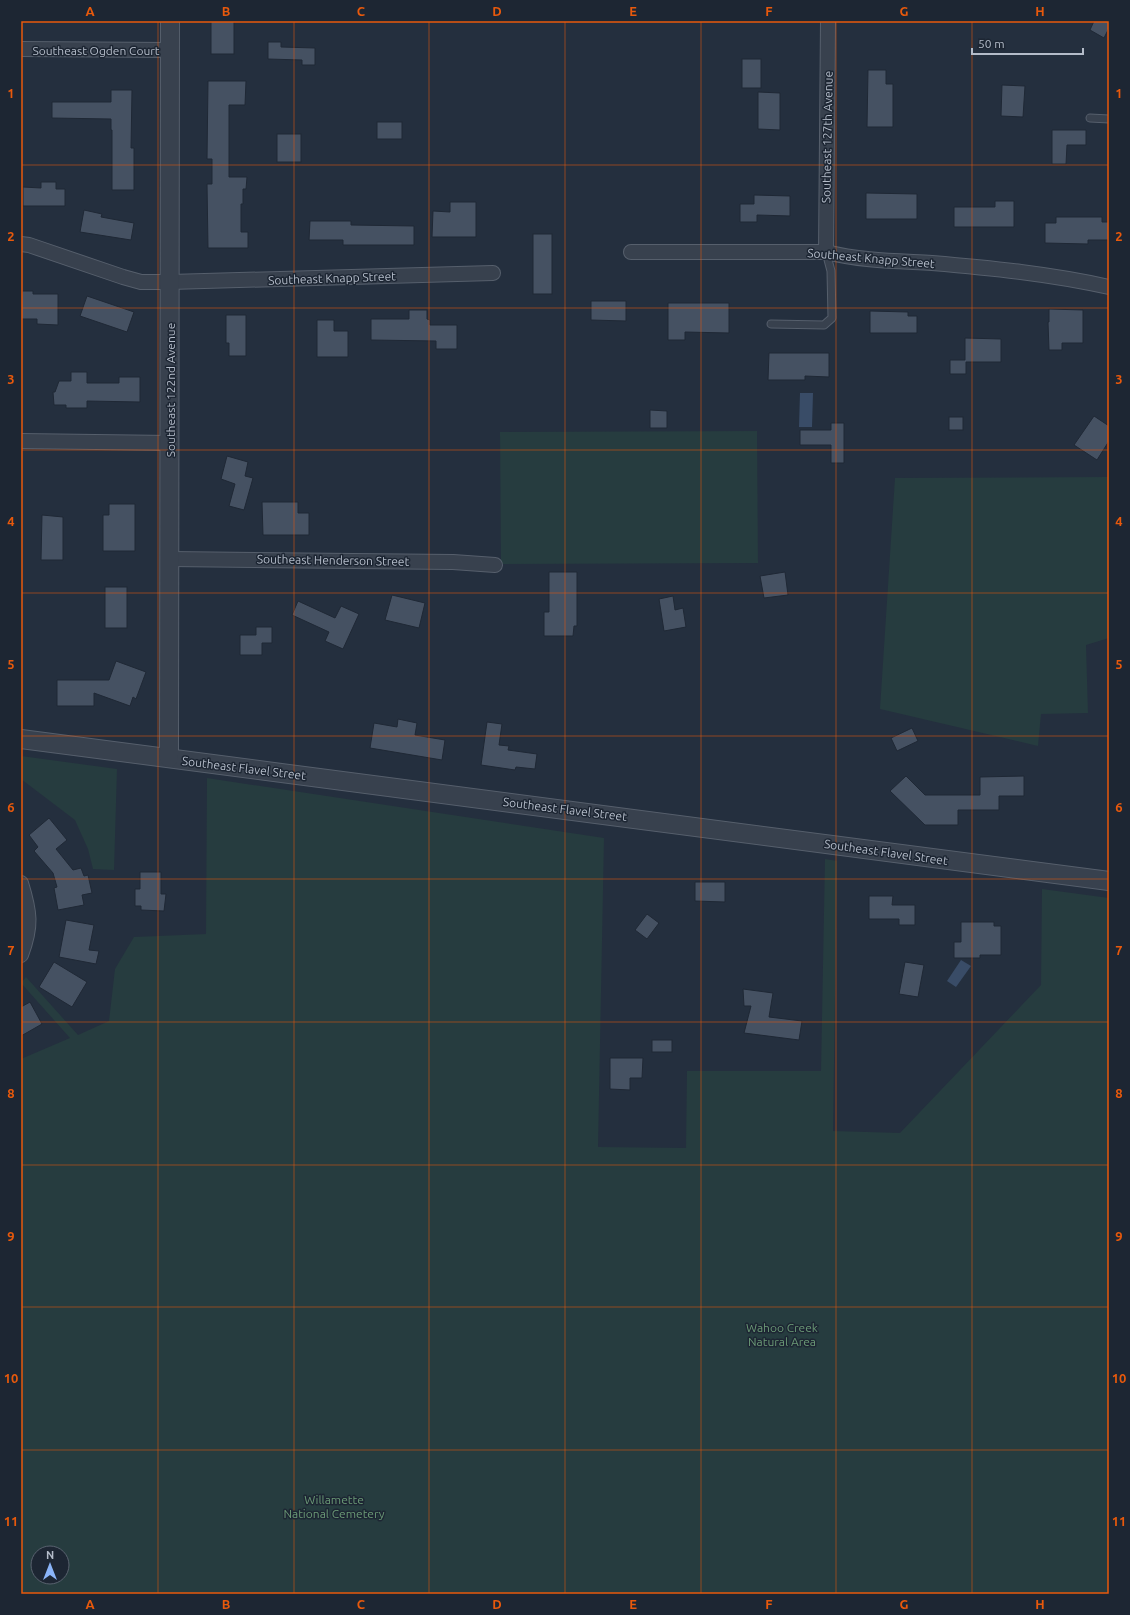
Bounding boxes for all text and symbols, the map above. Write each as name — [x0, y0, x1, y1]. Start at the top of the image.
text: A — [85, 4, 95, 18]
text: B — [222, 4, 231, 18]
text: C — [357, 4, 366, 18]
text: D — [492, 4, 502, 18]
text: E — [629, 4, 637, 18]
text: F — [765, 4, 773, 18]
text: G — [900, 4, 909, 18]
text: H — [1035, 4, 1045, 18]
scale bar — [972, 30, 1083, 56]
text: 50 m — [978, 37, 1005, 50]
street label: Southeast Ogden Court — [32, 44, 160, 57]
street label: Southeast 127th Avenue — [819, 71, 835, 203]
text: 1 — [7, 86, 15, 100]
text: 1 — [1115, 86, 1123, 100]
text: 2 — [7, 229, 15, 243]
text: 2 — [1115, 229, 1123, 243]
street label: Southeast Knapp Street — [807, 246, 936, 270]
street label: Southeast Knapp Street — [268, 269, 396, 287]
street label: Southeast 122nd Avenue — [164, 323, 177, 457]
text: 3 — [7, 372, 15, 386]
text: 3 — [1115, 372, 1123, 386]
text: 4 — [7, 514, 15, 528]
text: 4 — [1115, 514, 1123, 528]
street label: Southeast Henderson Street — [257, 552, 410, 568]
text: 5 — [7, 657, 15, 671]
text: 5 — [1115, 657, 1123, 671]
street label: Southeast Flavel Street — [181, 754, 307, 782]
street label: Southeast Flavel Street — [502, 795, 628, 823]
text: 6 — [7, 800, 15, 814]
text: 6 — [1115, 800, 1123, 814]
street label: Southeast Flavel Street — [823, 837, 949, 867]
text: 7 — [7, 943, 15, 957]
text: 7 — [1115, 943, 1123, 957]
text: 8 — [7, 1086, 15, 1100]
text: 8 — [1115, 1086, 1123, 1100]
text: 9 — [7, 1229, 15, 1243]
text: 9 — [1115, 1229, 1123, 1243]
park label: Wahoo Creek Natural Area — [746, 1321, 818, 1348]
text: 10 — [4, 1371, 18, 1385]
text: 10 — [1112, 1371, 1126, 1385]
park label: Willamette National Cemetery — [283, 1493, 385, 1520]
text: 11 — [4, 1514, 18, 1528]
text: 11 — [1112, 1514, 1126, 1528]
north arrow — [30, 1545, 70, 1585]
text: N — [46, 1549, 54, 1561]
text: A — [85, 1597, 95, 1611]
text: B — [222, 1597, 231, 1611]
text: C — [357, 1597, 366, 1611]
text: D — [492, 1597, 502, 1611]
text: E — [629, 1597, 637, 1611]
text: F — [765, 1597, 773, 1611]
text: G — [900, 1597, 909, 1611]
text: H — [1035, 1597, 1045, 1611]

